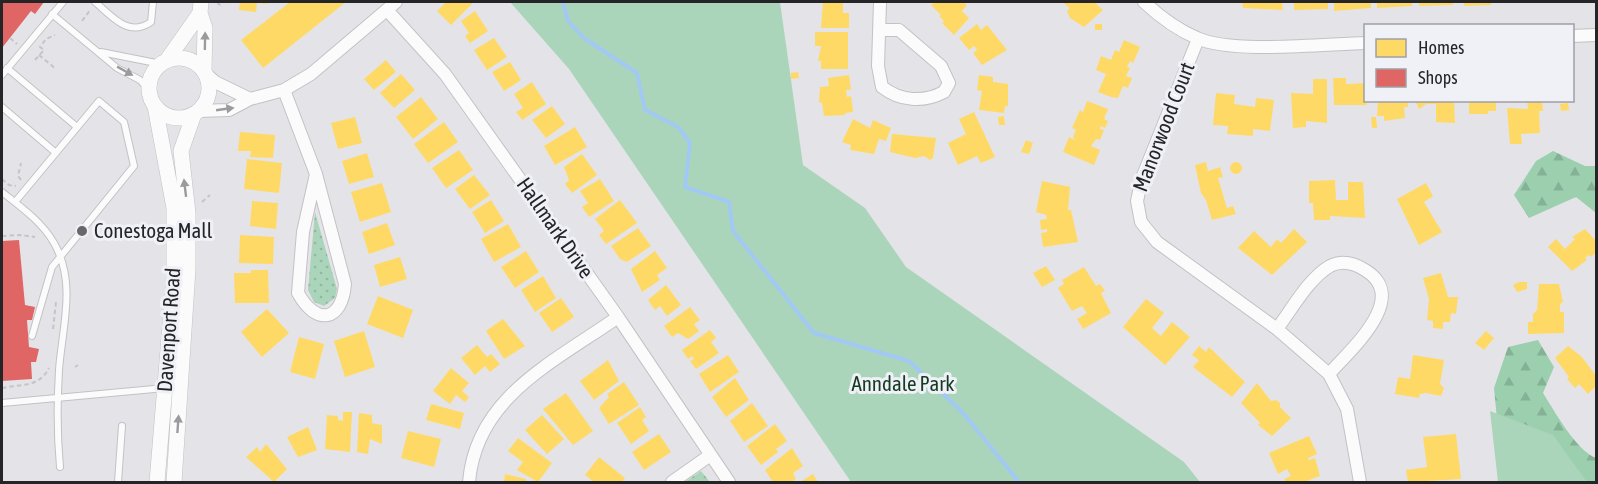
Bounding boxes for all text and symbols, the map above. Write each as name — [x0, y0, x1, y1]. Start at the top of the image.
legend — [1364, 24, 1574, 102]
one-way arrow — [200, 32, 210, 51]
text: Homes — [1418, 37, 1464, 58]
street label: Manorwood Court — [1127, 59, 1199, 195]
one-way arrow — [116, 66, 133, 76]
text: Shops — [1418, 67, 1458, 88]
one-way arrow — [216, 104, 235, 113]
street label: Hallmark Drive — [512, 173, 599, 282]
one-way arrow — [180, 178, 190, 197]
place label: Conestoga Mall — [94, 218, 213, 242]
marker: Conestoga Mall — [75, 224, 89, 238]
street label: Davenport Road — [152, 267, 184, 393]
park label: Anndale Park — [851, 371, 955, 395]
one-way arrow — [173, 415, 183, 434]

